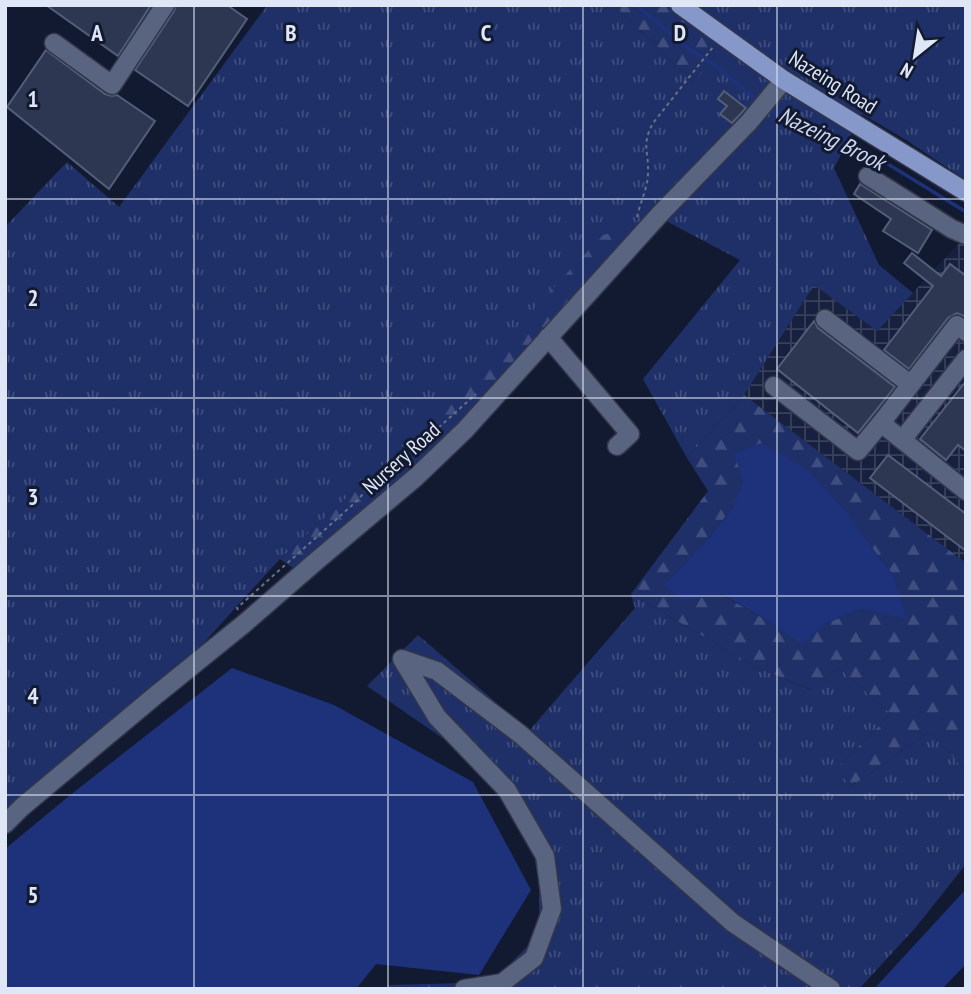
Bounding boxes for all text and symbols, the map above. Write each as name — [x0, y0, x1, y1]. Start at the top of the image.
text: A — [90, 18, 103, 47]
text: B — [285, 18, 297, 47]
text: C — [481, 18, 492, 47]
text: D — [674, 18, 686, 47]
north arrow — [880, 21, 950, 91]
street label: Nazeing Road — [784, 44, 882, 120]
text: N — [896, 58, 917, 84]
text: 1 — [28, 84, 39, 113]
water label: Nazeing Brook — [774, 100, 893, 178]
text: 2 — [28, 283, 39, 312]
street label: Nursery Road — [357, 416, 445, 500]
text: 3 — [28, 482, 39, 511]
text: 4 — [28, 681, 39, 710]
text: 5 — [28, 880, 39, 909]

